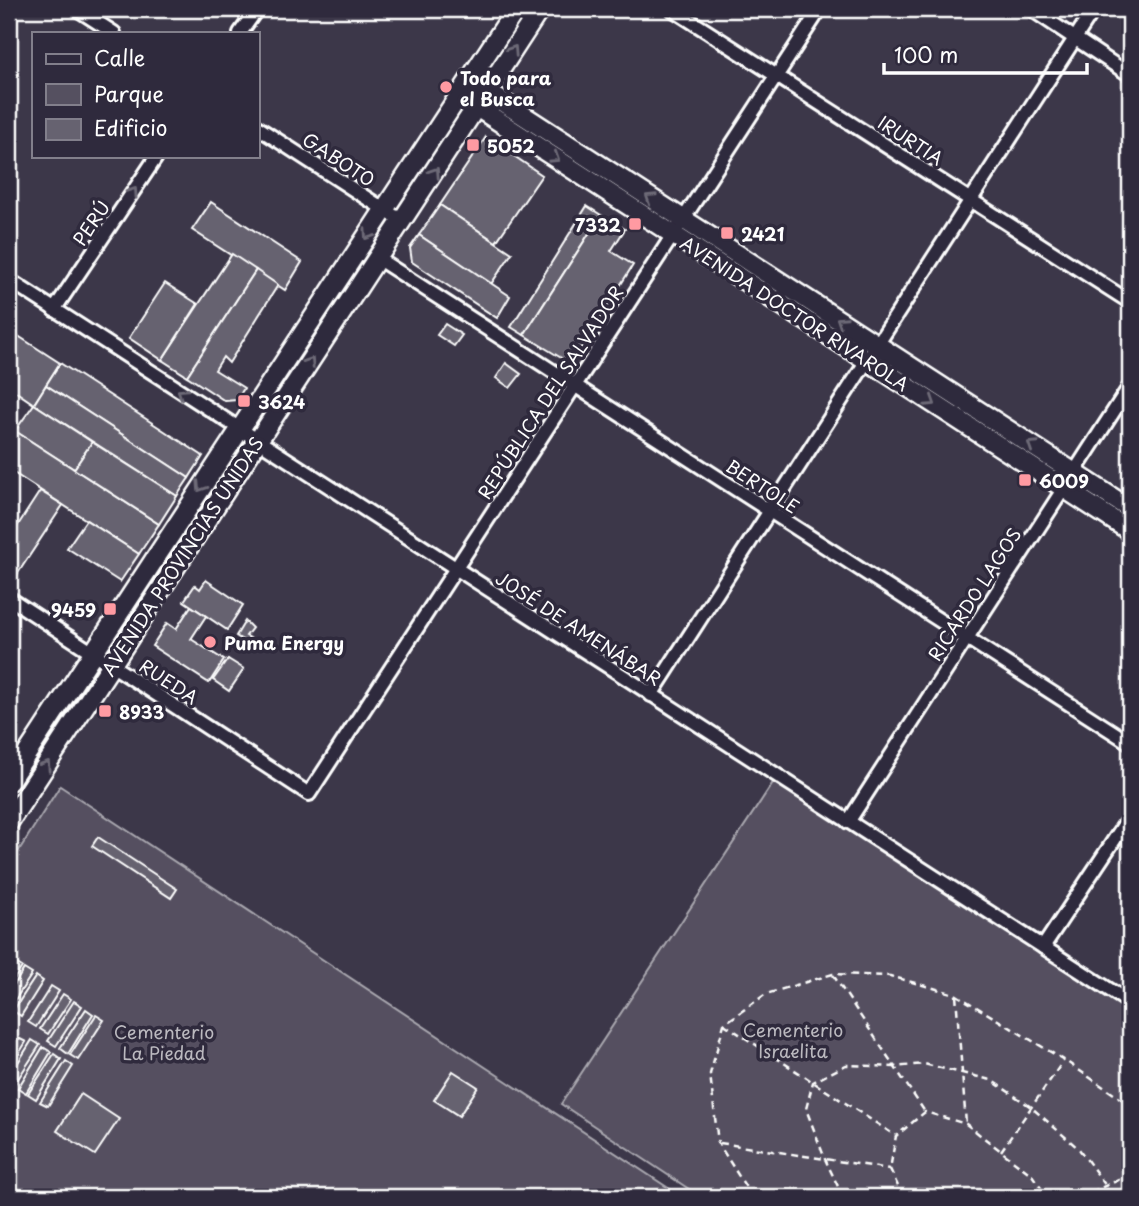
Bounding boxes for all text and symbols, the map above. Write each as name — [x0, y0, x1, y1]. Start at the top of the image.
legend — [32, 32, 259, 158]
scale bar — [884, 32, 1086, 76]
text: 100 m — [894, 38, 958, 70]
text: Calle — [94, 41, 145, 73]
one-way arrow — [505, 45, 518, 58]
place label: Todo para el Busca — [460, 64, 552, 112]
text: Parque — [94, 77, 164, 109]
marker: Todo para el Busca — [438, 79, 454, 95]
street label: IRURTIA — [873, 109, 949, 171]
text: Edificio — [94, 111, 167, 143]
street label: GABOTO — [297, 125, 381, 193]
place label: 5052 — [487, 132, 535, 159]
marker: 5052 — [465, 137, 481, 153]
one-way arrow — [547, 149, 560, 162]
one-way arrow — [427, 167, 439, 180]
one-way arrow — [125, 187, 137, 200]
one-way arrow — [645, 193, 658, 206]
street label: PERÚ — [66, 195, 116, 251]
place label: 7332 — [575, 211, 621, 238]
marker: 7332 — [627, 216, 643, 232]
place label: 2421 — [741, 220, 785, 247]
marker: 2421 — [719, 225, 735, 241]
one-way arrow — [363, 227, 376, 240]
street label: AVENIDA DOCTOR RIVAROLA — [676, 229, 914, 397]
street label: REPÚBLICA DEL SALVADOR — [471, 280, 629, 504]
one-way arrow — [836, 317, 849, 330]
one-way arrow — [301, 356, 314, 369]
one-way arrow — [176, 388, 189, 401]
place label: 3624 — [258, 388, 305, 415]
marker: 3624 — [236, 393, 252, 409]
one-way arrow — [923, 393, 936, 406]
street label: AVENIDA PROVINCIAS UNIDAS — [94, 431, 270, 681]
one-way arrow — [1027, 441, 1040, 453]
street label: BERTOLE — [721, 452, 805, 520]
place label: 6009 — [1039, 467, 1089, 494]
marker: 6009 — [1017, 472, 1033, 488]
one-way arrow — [197, 479, 209, 492]
street label: RICARDO LAGOS — [921, 522, 1027, 666]
street label: JOSÉ DE AMENÁBAR — [491, 564, 667, 692]
place label: 9459 — [51, 596, 96, 623]
marker: 9459 — [102, 601, 118, 617]
place label: Puma Energy — [224, 629, 344, 656]
marker: Puma Energy — [202, 634, 218, 650]
street label: RUEDA — [134, 652, 204, 710]
place label: 8933 — [119, 698, 164, 725]
marker: 8933 — [97, 703, 113, 719]
one-way arrow — [38, 759, 51, 772]
park label: Cementerio Israelita — [743, 1016, 843, 1064]
park label: Cementerio La Piedad — [114, 1018, 214, 1066]

